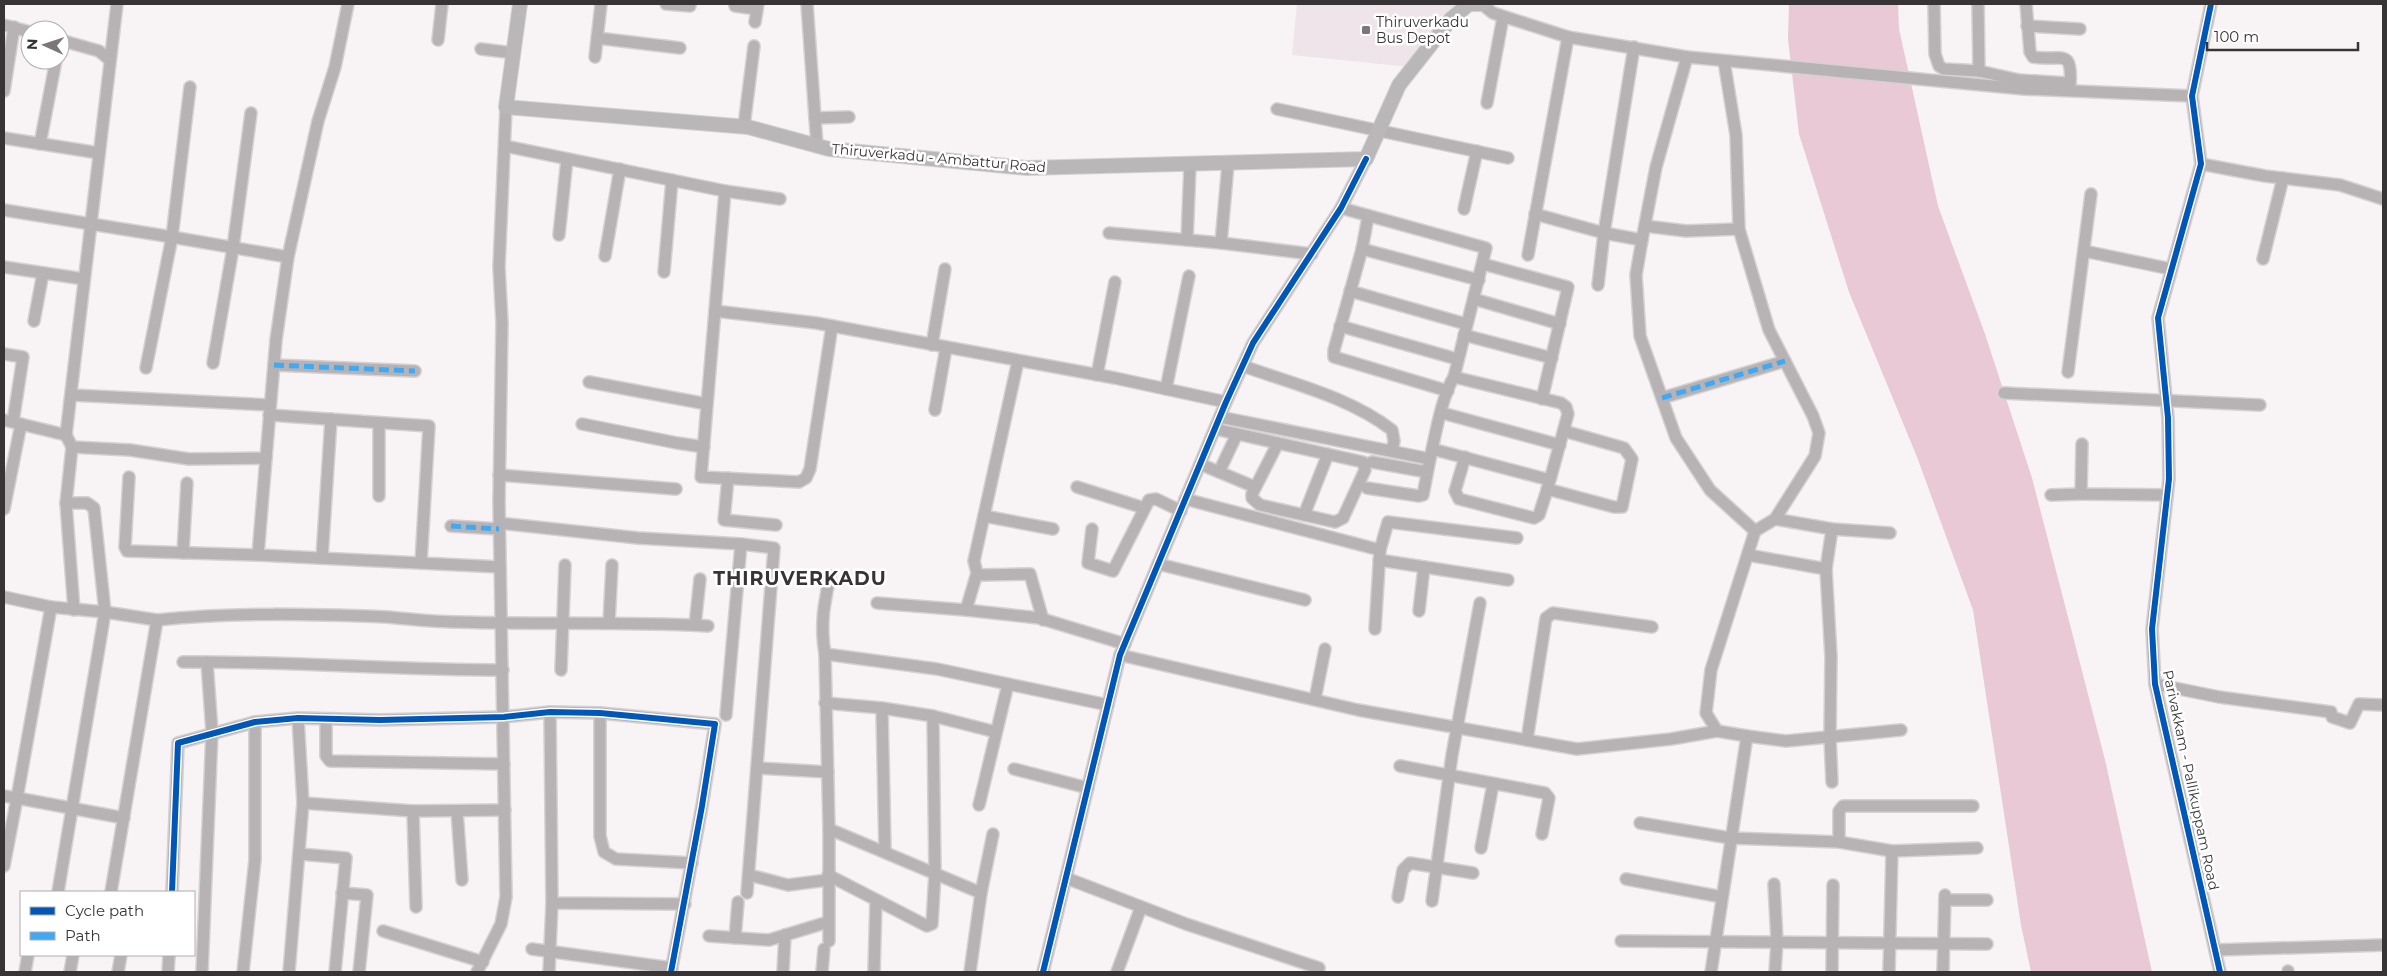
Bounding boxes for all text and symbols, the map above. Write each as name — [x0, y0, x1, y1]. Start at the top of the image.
place label: Thiruverkadu Bus Depot — [1376, 13, 1469, 47]
north arrow — [20, 20, 70, 70]
scale bar — [2207, 20, 2358, 52]
marker: Thiruverkadu Bus Depot — [1360, 24, 1372, 36]
text: 100 m — [2214, 27, 2259, 46]
text: N — [23, 38, 41, 50]
street label: Thiruverkadu - Ambattur Road — [831, 140, 1047, 176]
district label: THIRUVERKADU — [713, 567, 887, 590]
street label: Parivakkam - Pallikuppam Road — [2159, 668, 2223, 892]
legend — [20, 891, 195, 956]
text: Cycle path — [65, 901, 144, 920]
text: Path — [65, 926, 101, 945]

